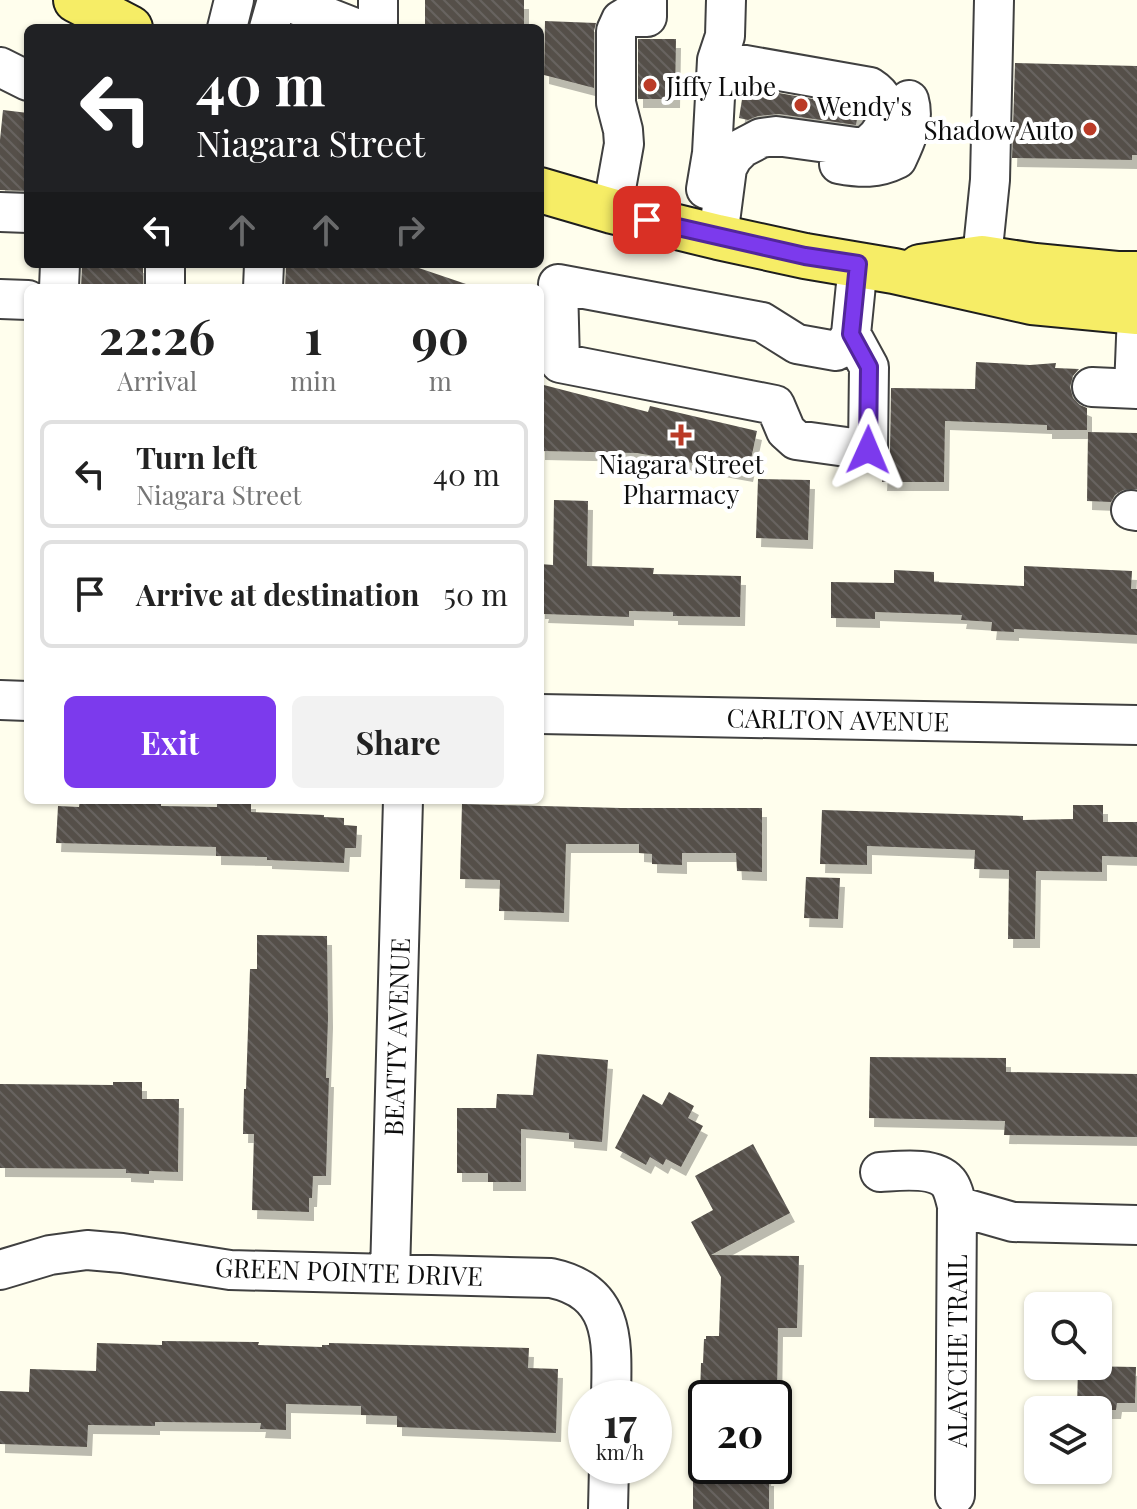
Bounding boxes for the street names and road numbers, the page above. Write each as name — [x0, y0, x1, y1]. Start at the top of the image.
street label: CARLTON AVENUE — [726, 700, 950, 738]
street label: BEATTY AVENUE — [375, 937, 417, 1137]
street label: GREEN POINTE DRIVE — [214, 1249, 484, 1293]
street label: ALAYCHE TRAIL — [939, 1254, 974, 1449]

